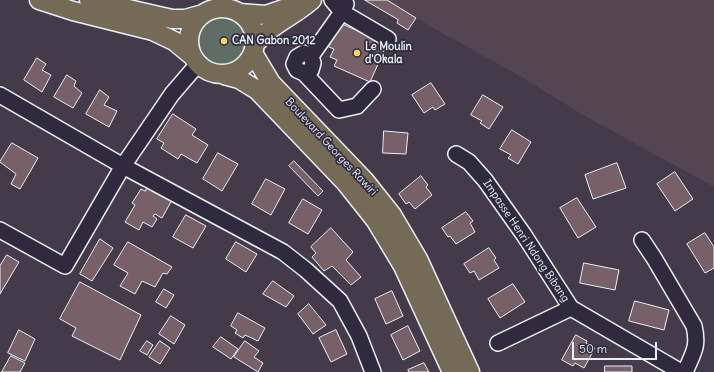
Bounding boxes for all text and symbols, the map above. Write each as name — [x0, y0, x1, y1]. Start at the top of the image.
place label: CAN Gabon 2012 — [232, 34, 316, 48]
marker: CAN Gabon 2012 — [219, 36, 229, 46]
place label: Le Moulin d'Okala — [365, 40, 412, 66]
marker: Le Moulin d'Okala — [352, 48, 362, 58]
street label: Boulevard Georges Rawiri — [282, 95, 380, 199]
street label: Impasse Henri Ndong Bibang — [480, 177, 572, 305]
scale bar — [574, 334, 659, 360]
text: 50 m — [579, 341, 607, 356]

